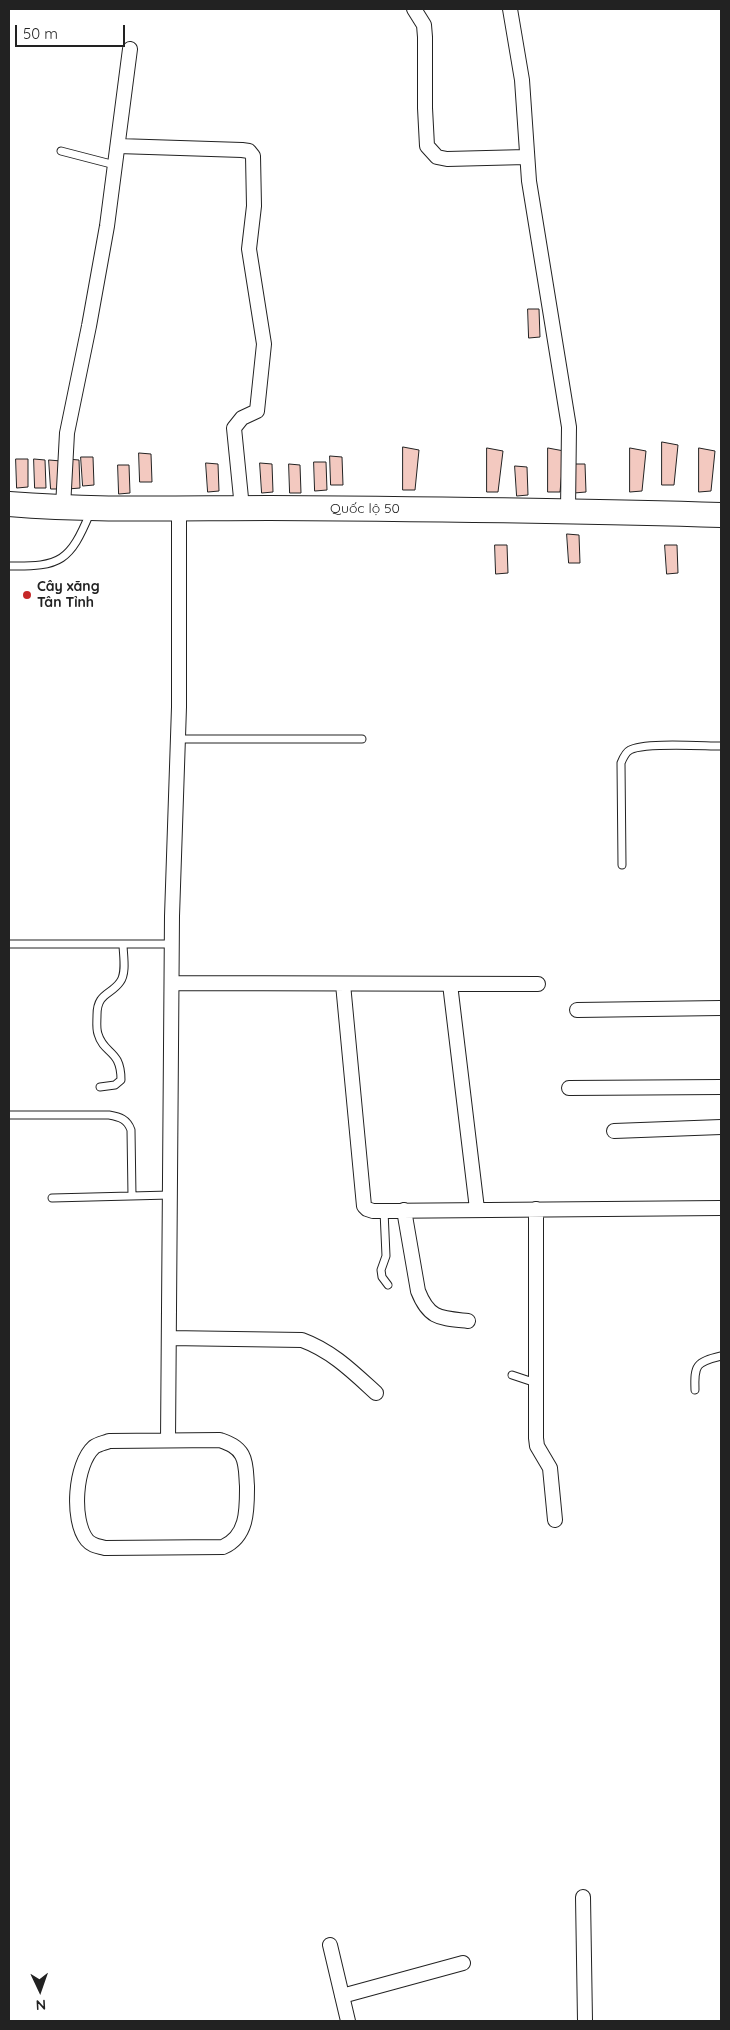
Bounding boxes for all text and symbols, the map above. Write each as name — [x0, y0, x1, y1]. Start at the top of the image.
scale bar — [18, 15, 128, 47]
text: 50 m — [23, 24, 58, 43]
street label: Quốc lộ 50 — [330, 501, 400, 517]
place label: Cây xăng Tân Tỉnh — [37, 579, 100, 612]
marker: Cây xăng Tân Tỉnh — [21, 589, 33, 601]
north arrow — [15, 1965, 65, 2015]
text: N — [35, 1996, 46, 2014]

